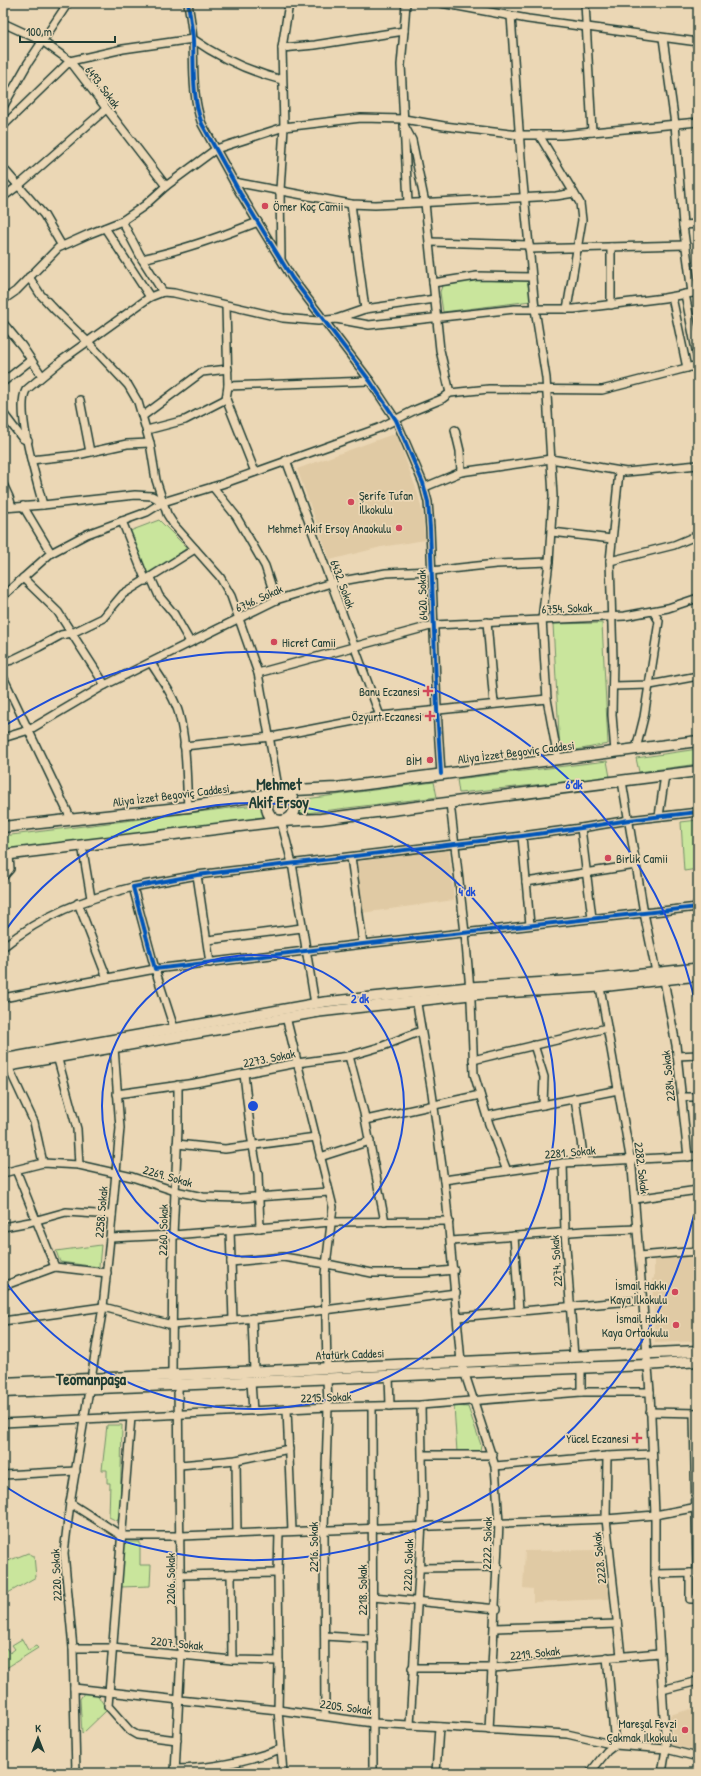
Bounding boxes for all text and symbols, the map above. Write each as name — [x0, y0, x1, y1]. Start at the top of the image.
scale bar — [20, 18, 115, 44]
text: 100 m — [26, 23, 52, 40]
street label: 6493. Sokak — [81, 62, 125, 112]
place label: Ömer Koç Camii — [273, 198, 343, 215]
marker: Ömer Koç Camii — [260, 201, 270, 211]
place label: Şerife Tufan İlkokulu — [359, 487, 413, 518]
marker: Şerife Tufan İlkokulu — [346, 497, 356, 507]
place label: Mehmet Akif Ersoy Anaokulu — [268, 520, 391, 537]
marker: Mehmet Akif Ersoy Anaokulu — [394, 523, 404, 533]
street label: 6432. Sokak — [326, 557, 360, 611]
street label: 6420. Sokak — [413, 569, 431, 621]
street label: 6746. Sokak — [233, 580, 285, 616]
street label: 6754. Sokak — [541, 599, 593, 617]
place label: Hicret Camii — [282, 634, 336, 651]
marker: Hicret Camii — [269, 637, 279, 647]
place label: Banu Eczanesi — [359, 683, 420, 700]
marker: Banu Eczanesi — [423, 686, 433, 696]
place label: Özyurt Eczanesi — [351, 708, 422, 725]
marker: Özyurt Eczanesi — [425, 711, 435, 721]
street label: Aliya İzzet Begoviç Caddesi — [457, 736, 575, 768]
place label: BİM — [406, 752, 422, 769]
marker: BİM — [425, 755, 435, 765]
district label: Mehmet Akif Ersoy — [249, 773, 309, 814]
text: 6 dk — [565, 776, 583, 793]
street label: Aliya İzzet Begoviç Caddesi — [112, 779, 230, 811]
place label: Birlik Camii — [616, 850, 668, 867]
marker: Birlik Camii — [603, 853, 613, 863]
text: 4 dk — [459, 883, 475, 900]
text: 2 dk — [351, 990, 369, 1007]
street label: 2273. Sokak — [241, 1045, 297, 1071]
street label: 2284. Sokak — [657, 1050, 679, 1102]
centre of rings — [246, 1099, 260, 1113]
street label: 2281. Sokak — [544, 1141, 596, 1163]
street label: 2282. Sokak — [630, 1141, 654, 1195]
street label: 2269. Sokak — [141, 1161, 195, 1191]
street label: 2258. Sokak — [90, 1185, 112, 1239]
street label: 2260. Sokak — [154, 1204, 172, 1256]
street label: 2274. Sokak — [546, 1234, 566, 1288]
place label: İsmail Hakkı Kaya İlkokulu — [610, 1277, 667, 1308]
marker: İsmail Hakkı Kaya İlkokulu — [670, 1287, 680, 1297]
place label: İsmail Hakkı Kaya Ortaokulu — [602, 1310, 668, 1341]
marker: İsmail Hakkı Kaya Ortaokulu — [671, 1320, 681, 1330]
street label: Atatürk Caddesi — [315, 1344, 385, 1364]
district label: Teomanpaşa — [55, 1368, 127, 1391]
street label: 2215. Sokak — [300, 1388, 352, 1406]
place label: Yücel Eczanesi — [566, 1430, 629, 1447]
marker: Yücel Eczanesi — [632, 1433, 642, 1443]
street label: 2222. Sokak — [478, 1516, 496, 1570]
street label: 2216. Sokak — [305, 1522, 322, 1572]
street label: 2228. Sokak — [588, 1531, 610, 1585]
street label: 2220. Sokak — [399, 1538, 417, 1592]
street label: 2220. Sokak — [46, 1548, 66, 1602]
street label: 2206. Sokak — [162, 1553, 179, 1605]
street label: 2218. Sokak — [354, 1564, 371, 1616]
street label: 2207. Sokak — [150, 1632, 204, 1654]
street label: 2219. Sokak — [509, 1642, 561, 1664]
street label: 2205. Sokak — [319, 1695, 373, 1719]
place label: Mareşal Fevzi Çakmak İlkokulu — [607, 1715, 677, 1746]
north arrow — [18, 1718, 58, 1758]
text: K — [35, 1721, 41, 1735]
marker: Mareşal Fevzi Çakmak İlkokulu — [680, 1725, 690, 1735]

